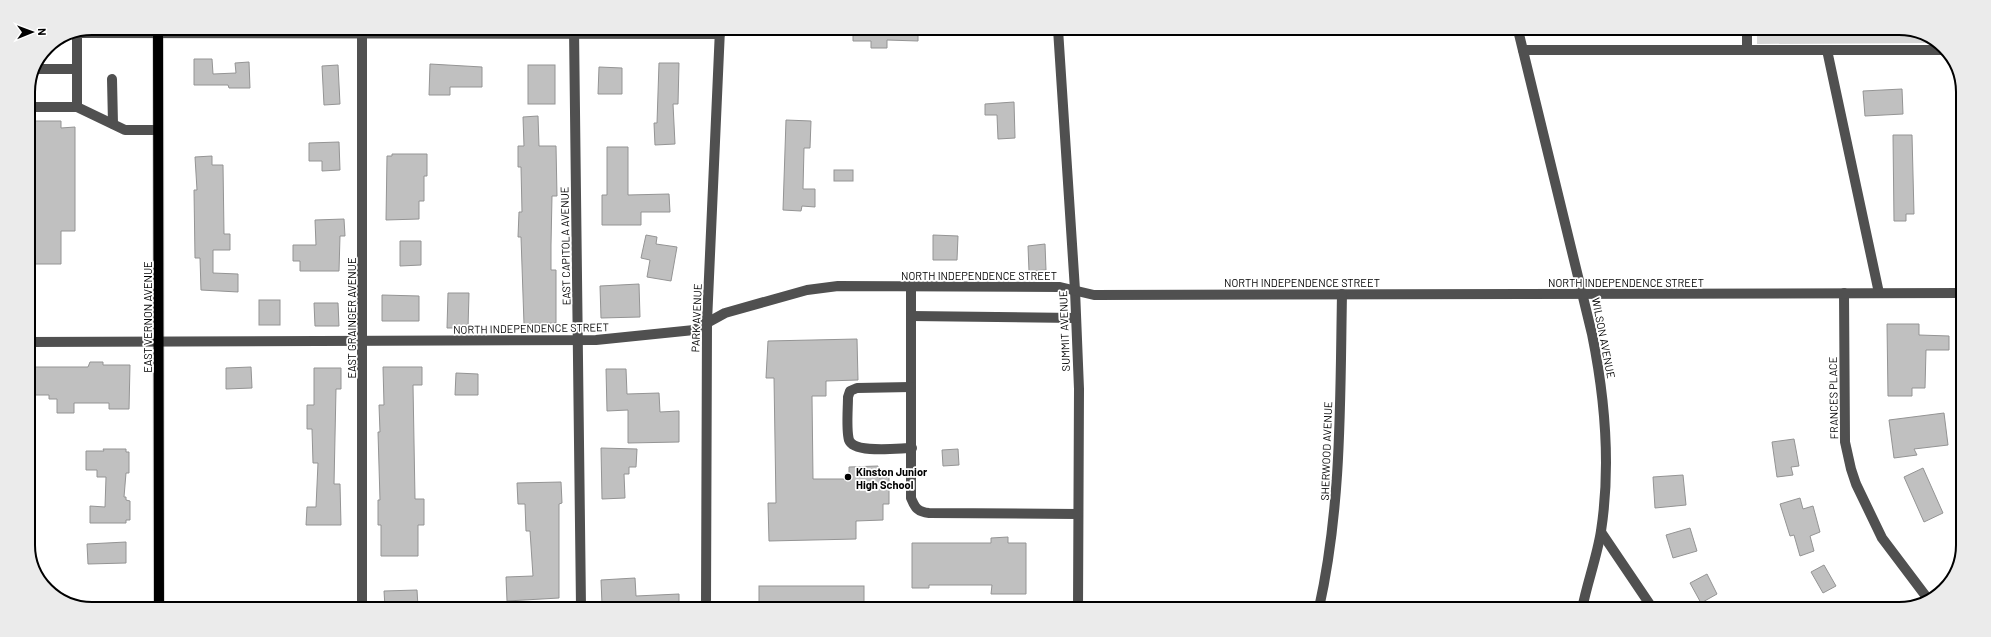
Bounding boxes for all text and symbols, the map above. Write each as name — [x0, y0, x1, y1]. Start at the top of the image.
north arrow — [12, 12, 52, 52]
text: N — [36, 28, 49, 36]
street label: EAST CAPITOLA AVENUE — [557, 186, 573, 306]
street label: EAST GRAINGER AVENUE — [345, 257, 358, 379]
street label: EAST VERNON AVENUE — [141, 261, 154, 373]
street label: NORTH INDEPENDENCE STREET — [901, 269, 1057, 282]
street label: NORTH INDEPENDENCE STREET — [1224, 276, 1380, 289]
street label: NORTH INDEPENDENCE STREET — [1548, 276, 1704, 289]
street label: PARK AVENUE — [688, 283, 704, 353]
street label: SUMMIT AVENUE — [1056, 290, 1072, 372]
street label: WILSON AVENUE — [1590, 297, 1618, 380]
street label: NORTH INDEPENDENCE STREET — [453, 320, 609, 336]
street label: FRANCES PLACE — [1826, 356, 1840, 439]
street label: SHERWOOD AVENUE — [1318, 401, 1334, 501]
place label: Kinston Junior High School — [856, 465, 928, 491]
marker: Kinston Junior High School — [843, 472, 853, 482]

